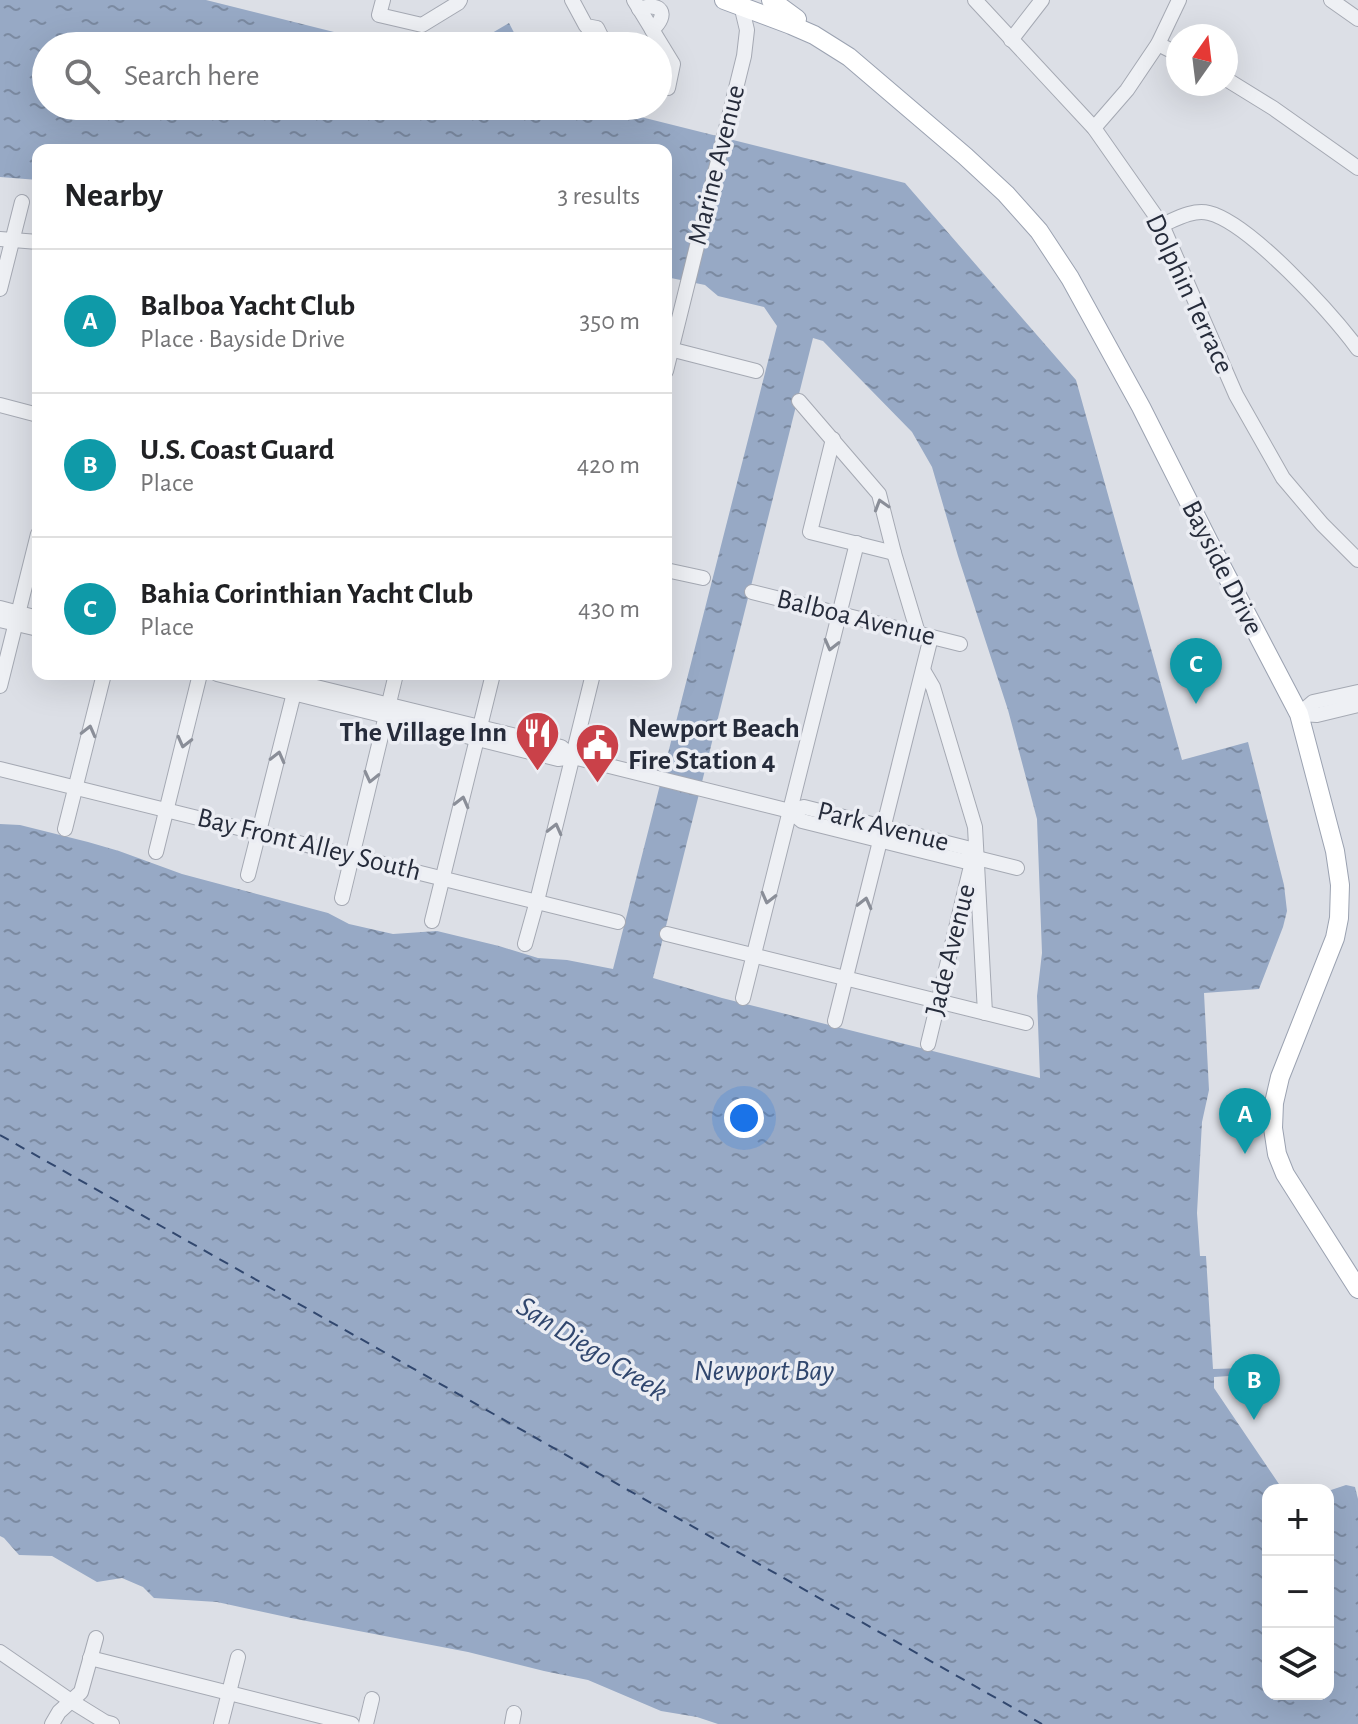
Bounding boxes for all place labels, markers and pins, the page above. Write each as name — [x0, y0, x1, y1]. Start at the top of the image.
pin: C — [1170, 638, 1222, 704]
restaurant icon: The Village Inn — [514, 709, 562, 772]
place label: Newport Beach Fire Station 4 — [628, 715, 800, 775]
place label: The Village Inn — [340, 719, 507, 747]
public building icon: Newport Beach Fire Station 4 — [573, 721, 621, 784]
pin: A — [1219, 1088, 1271, 1154]
pin: B — [1228, 1354, 1280, 1420]

